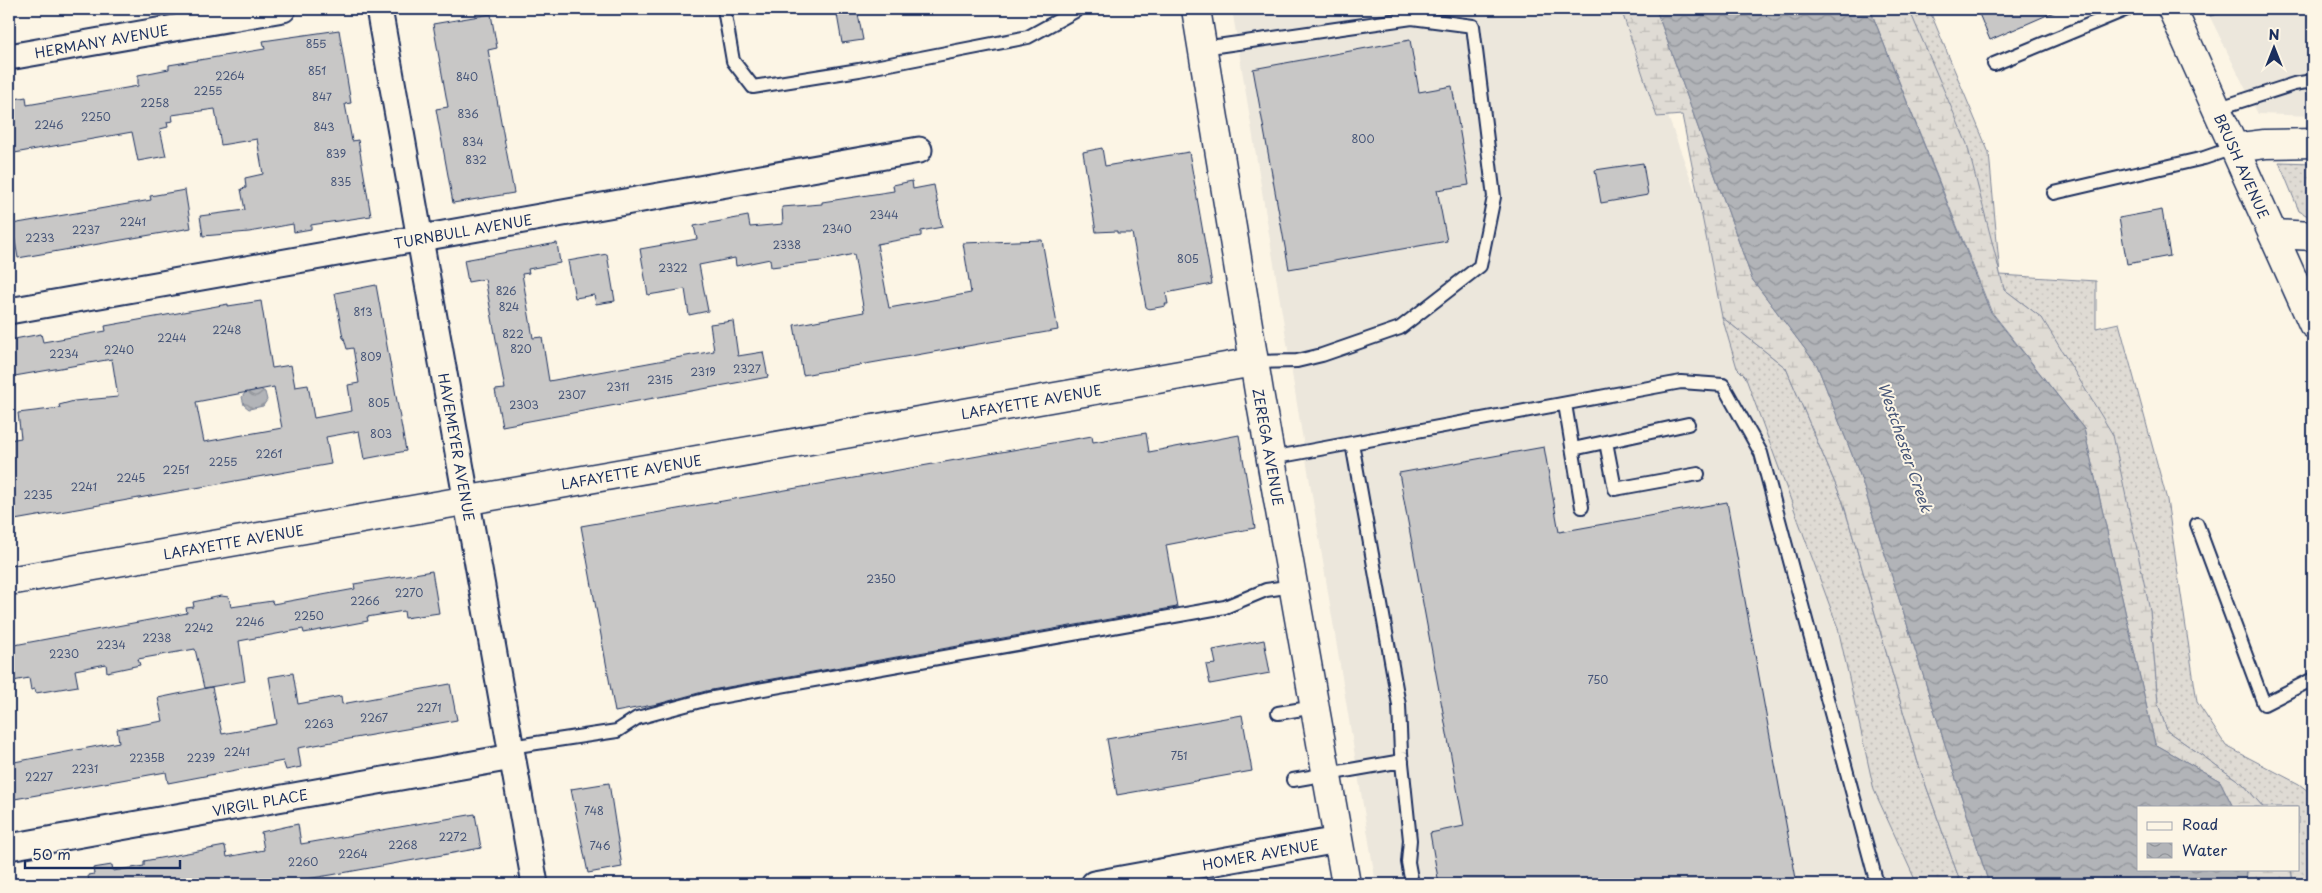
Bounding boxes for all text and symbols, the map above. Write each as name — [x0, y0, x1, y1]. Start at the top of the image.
street label: HERMANY AVENUE — [33, 19, 170, 63]
north arrow — [2250, 22, 2300, 72]
text: N — [2268, 24, 2280, 45]
house number: 855 — [306, 35, 326, 52]
house number: 851 — [308, 62, 326, 79]
house number: 2264 — [215, 67, 245, 84]
house number: 840 — [456, 68, 478, 85]
house number: 2255 — [194, 82, 222, 99]
house number: 847 — [312, 88, 332, 105]
house number: 2258 — [141, 94, 169, 111]
house number: 836 — [457, 105, 479, 122]
house number: 2250 — [81, 108, 111, 125]
street label: BRUSH AVENUE — [2210, 110, 2275, 222]
house number: 2246 — [35, 116, 64, 133]
house number: 843 — [313, 118, 335, 135]
house number: 800 — [1351, 130, 1375, 147]
house number: 834 — [462, 133, 484, 150]
house number: 839 — [326, 145, 346, 162]
house number: 832 — [465, 151, 487, 168]
house number: 835 — [331, 173, 351, 190]
house number: 2344 — [870, 206, 899, 223]
street label: TURNBULL AVENUE — [392, 208, 534, 253]
house number: 2241 — [120, 213, 146, 230]
house number: 2340 — [822, 220, 852, 237]
house number: 2237 — [72, 221, 100, 238]
house number: 2233 — [25, 229, 55, 246]
house number: 2338 — [773, 236, 801, 253]
house number: 805 — [1177, 250, 1199, 267]
house number: 2322 — [658, 259, 688, 276]
house number: 826 — [496, 282, 516, 299]
house number: 824 — [499, 298, 519, 315]
house number: 813 — [354, 303, 373, 320]
house number: 2248 — [213, 321, 241, 338]
house number: 822 — [502, 325, 524, 342]
house number: 2244 — [157, 329, 187, 346]
house number: 820 — [510, 340, 532, 357]
house number: 2240 — [104, 341, 134, 358]
house number: 2234 — [49, 345, 79, 362]
house number: 809 — [360, 348, 382, 365]
house number: 2327 — [733, 360, 761, 377]
house number: 2319 — [690, 363, 716, 380]
street label: HAVEMEYER AVENUE — [434, 371, 481, 523]
house number: 2315 — [647, 371, 673, 388]
house number: 2311 — [607, 378, 629, 395]
street label: LAFAYETTE AVENUE — [959, 378, 1103, 424]
water label: Westchester Creek — [1873, 379, 1939, 516]
house number: 2307 — [558, 386, 586, 403]
street label: ZEREGA AVENUE — [1248, 387, 1289, 508]
house number: 805 — [368, 394, 390, 411]
house number: 2303 — [509, 396, 539, 413]
house number: 803 — [370, 425, 392, 442]
house number: 2261 — [256, 445, 283, 462]
street label: LAFAYETTE AVENUE — [559, 449, 703, 494]
house number: 2255 — [209, 453, 237, 470]
house number: 2251 — [163, 461, 190, 478]
house number: 2245 — [117, 469, 145, 486]
house number: 2241 — [71, 478, 97, 495]
house number: 2235 — [24, 486, 52, 503]
street label: LAFAYETTE AVENUE — [162, 519, 306, 564]
house number: 2350 — [866, 570, 896, 587]
house number: 2270 — [395, 584, 423, 601]
house number: 2266 — [350, 592, 380, 609]
house number: 2250 — [294, 607, 324, 624]
house number: 2246 — [236, 613, 265, 630]
house number: 2242 — [184, 619, 214, 636]
house number: 2238 — [142, 629, 172, 646]
house number: 2234 — [96, 636, 126, 653]
house number: 2230 — [49, 645, 79, 662]
house number: 750 — [1588, 671, 1608, 688]
house number: 2271 — [416, 699, 442, 716]
house number: 2267 — [360, 709, 388, 726]
house number: 2263 — [304, 715, 334, 732]
house number: 2241 — [224, 743, 250, 760]
house number: 751 — [1171, 747, 1187, 764]
house number: 2235B — [129, 749, 165, 766]
house number: 2239 — [187, 749, 215, 766]
house number: 2231 — [72, 760, 98, 777]
house number: 2227 — [25, 768, 53, 785]
street label: VIRGIL PLACE — [210, 783, 310, 821]
house number: 748 — [584, 802, 604, 819]
legend — [2137, 806, 2300, 870]
text: Road — [2182, 812, 2218, 835]
house number: 2272 — [439, 828, 467, 845]
street label: HOMER AVENUE — [1200, 833, 1321, 875]
house number: 2268 — [388, 836, 418, 853]
house number: 746 — [590, 837, 611, 854]
scale bar — [25, 838, 180, 870]
text: Water — [2182, 838, 2227, 861]
text: 50 m — [32, 842, 71, 865]
house number: 2264 — [338, 845, 368, 862]
house number: 2260 — [288, 853, 318, 870]

